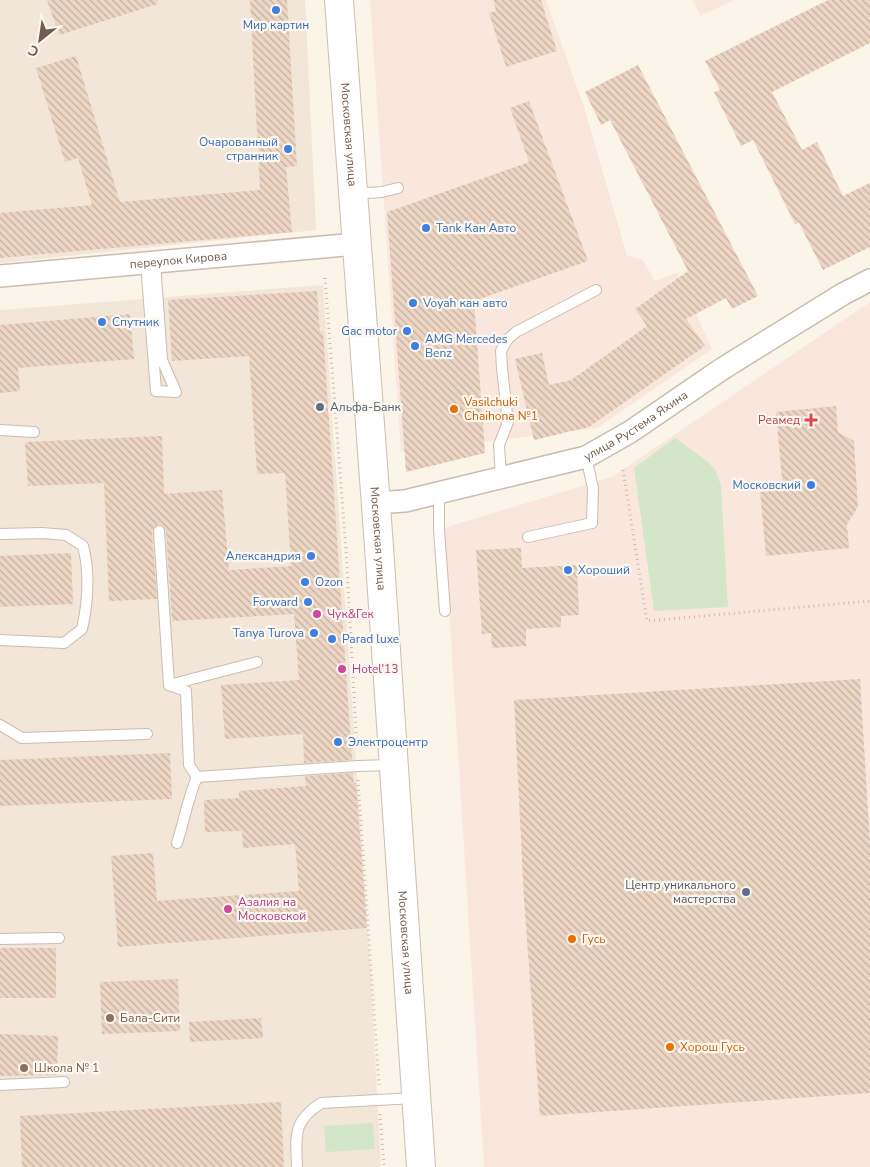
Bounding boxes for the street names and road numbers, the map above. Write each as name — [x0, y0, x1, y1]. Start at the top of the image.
street label: Московская улица — [337, 82, 361, 187]
street label: переулок Кирова — [129, 248, 228, 272]
street label: улица Рустема Яхина — [581, 387, 691, 465]
street label: Московская улица — [367, 486, 390, 591]
street label: Московская улица — [394, 890, 417, 995]

